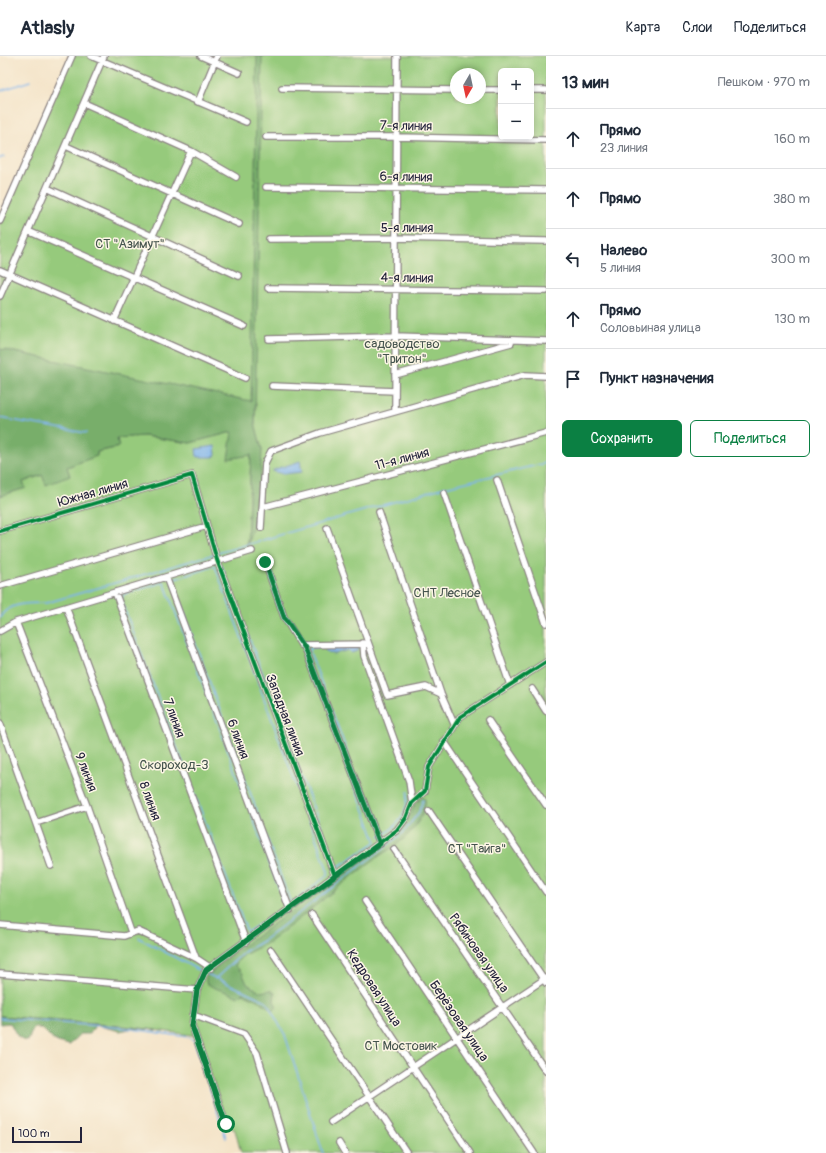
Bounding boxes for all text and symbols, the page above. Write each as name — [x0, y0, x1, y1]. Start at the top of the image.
text: Atlasly — [20, 16, 74, 40]
text: Карта — [626, 19, 660, 36]
text: Слои — [682, 19, 712, 36]
text: Поделиться — [734, 19, 806, 36]
north arrow — [450, 68, 486, 104]
map controls — [498, 68, 534, 140]
button: + — [498, 68, 534, 104]
text: 13 мин — [562, 72, 609, 93]
text: Пешком · 970 m — [718, 74, 810, 90]
button: − — [498, 104, 534, 140]
street label: 7-я линия — [380, 118, 432, 134]
text: Прямо — [600, 121, 641, 140]
icon: ahead — [562, 128, 584, 150]
text: 160 m — [774, 131, 810, 147]
text: 23 линия — [600, 140, 648, 156]
street label: 6-я линия — [379, 169, 433, 185]
icon: ahead — [562, 188, 584, 210]
text: Прямо — [600, 189, 641, 208]
text: 380 m — [773, 191, 810, 207]
street label: 5-я линия — [381, 220, 433, 236]
park label: СТ "Азимут" — [95, 236, 165, 252]
text: Налево — [600, 241, 647, 260]
icon: left — [562, 248, 584, 270]
text: 300 m — [771, 251, 810, 267]
text: 5 линия — [600, 260, 641, 276]
street label: 4-я линия — [380, 270, 434, 286]
text: Прямо — [600, 301, 641, 320]
icon: ahead — [562, 308, 584, 330]
text: 130 m — [774, 311, 810, 327]
text: Соловьиная улица — [600, 320, 701, 336]
park label: садоводство "Тритон" — [365, 336, 439, 367]
icon: arrive — [562, 368, 584, 390]
text: Пункт назначения — [600, 369, 714, 388]
button: Сохранить — [562, 420, 682, 457]
button: Поделиться — [690, 420, 810, 457]
street label: 11-я линия — [373, 444, 431, 474]
street label: Южная линия — [56, 475, 130, 511]
route end — [256, 553, 274, 571]
park label: СНТ Лесное — [414, 585, 481, 601]
street label: Западная линия — [262, 672, 308, 758]
street label: 7 линия — [160, 696, 188, 740]
street label: 6 линия — [223, 717, 253, 761]
street label: 9 линия — [71, 750, 101, 794]
park label: Скороход-3 — [140, 757, 208, 773]
street label: 8 линия — [136, 779, 164, 823]
park label: СТ "Тайга" — [448, 841, 506, 857]
street label: Рябиновая улица — [446, 910, 512, 996]
street label: Кедровая улица — [343, 947, 405, 1029]
street label: Берёзовая улица — [426, 977, 492, 1065]
park label: СТ Мостовик — [364, 1038, 438, 1054]
route start — [217, 1115, 235, 1133]
scale bar — [12, 1125, 82, 1144]
text: 100 m — [18, 1127, 49, 1140]

